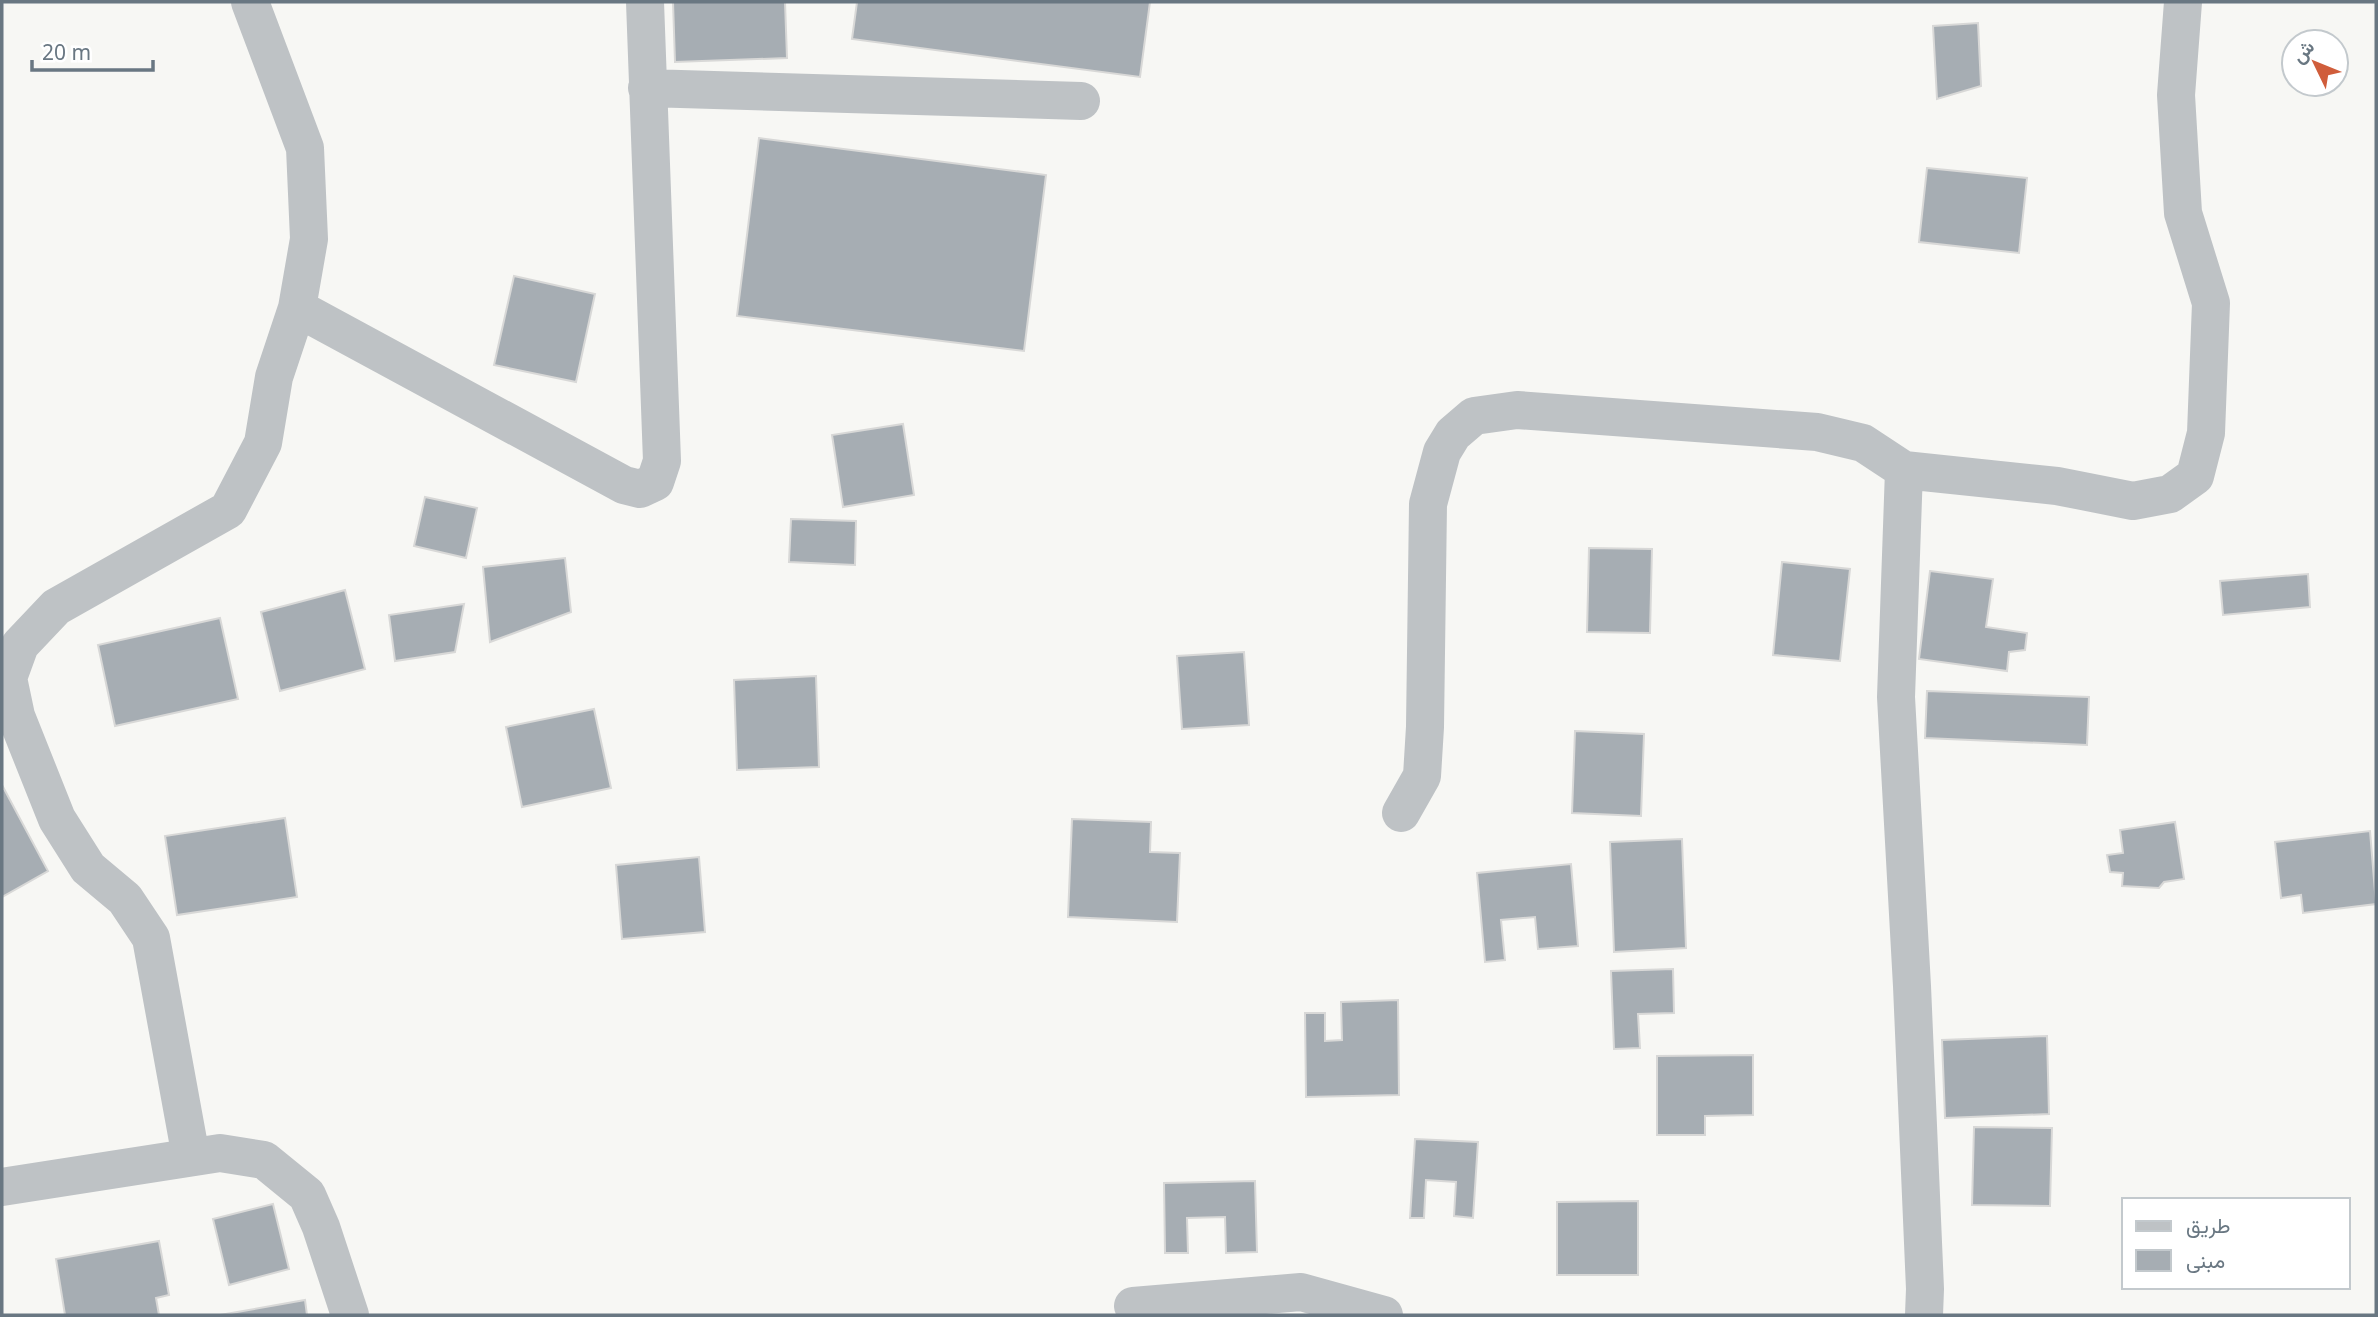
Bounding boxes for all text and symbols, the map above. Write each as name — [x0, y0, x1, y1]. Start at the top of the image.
scale bar — [32, 28, 152, 72]
north arrow — [2280, 28, 2350, 98]
text: ش — [2285, 34, 2320, 69]
text: 20 m — [42, 38, 91, 66]
legend — [2122, 1198, 2350, 1289]
text: طريق — [2186, 1211, 2231, 1239]
text: مبنى — [2186, 1246, 2225, 1274]

